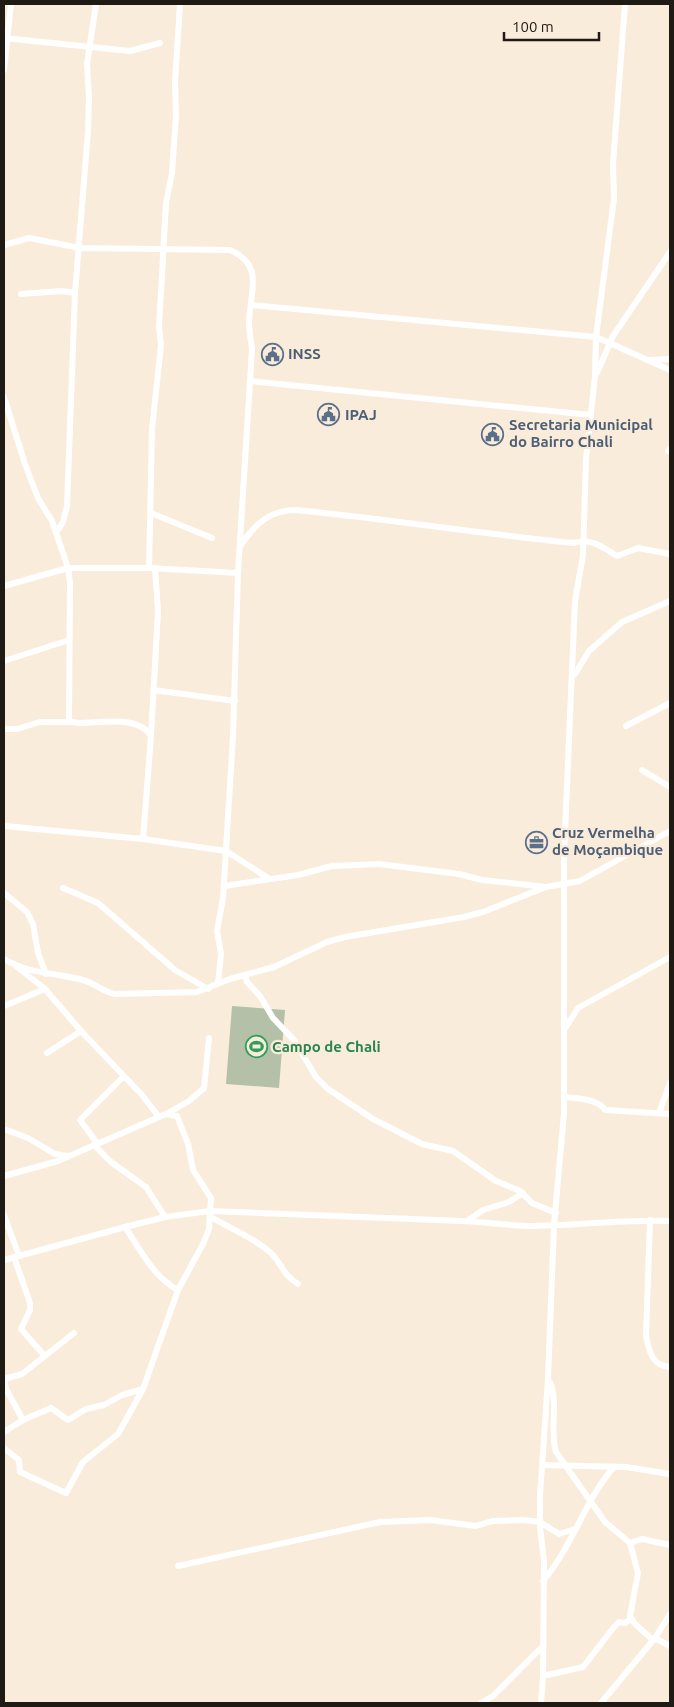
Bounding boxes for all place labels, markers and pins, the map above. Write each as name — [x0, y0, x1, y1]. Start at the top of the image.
public building icon: INSS — [260, 342, 284, 366]
place label: INSS — [288, 345, 321, 362]
public building icon: IPAJ — [317, 403, 341, 427]
place label: IPAJ — [345, 406, 377, 423]
place label: Secretaria Municipal do Bairro Chali — [509, 416, 653, 450]
public building icon: Secretaria Municipal do Bairro Chali — [481, 422, 505, 446]
place label: Cruz Vermelha de Moçambique — [552, 824, 663, 859]
office icon: Cruz Vermelha de Moçambique — [524, 830, 548, 854]
sports icon: Campo de Chali — [244, 1035, 268, 1059]
place label: Campo de Chali — [272, 1038, 381, 1055]

